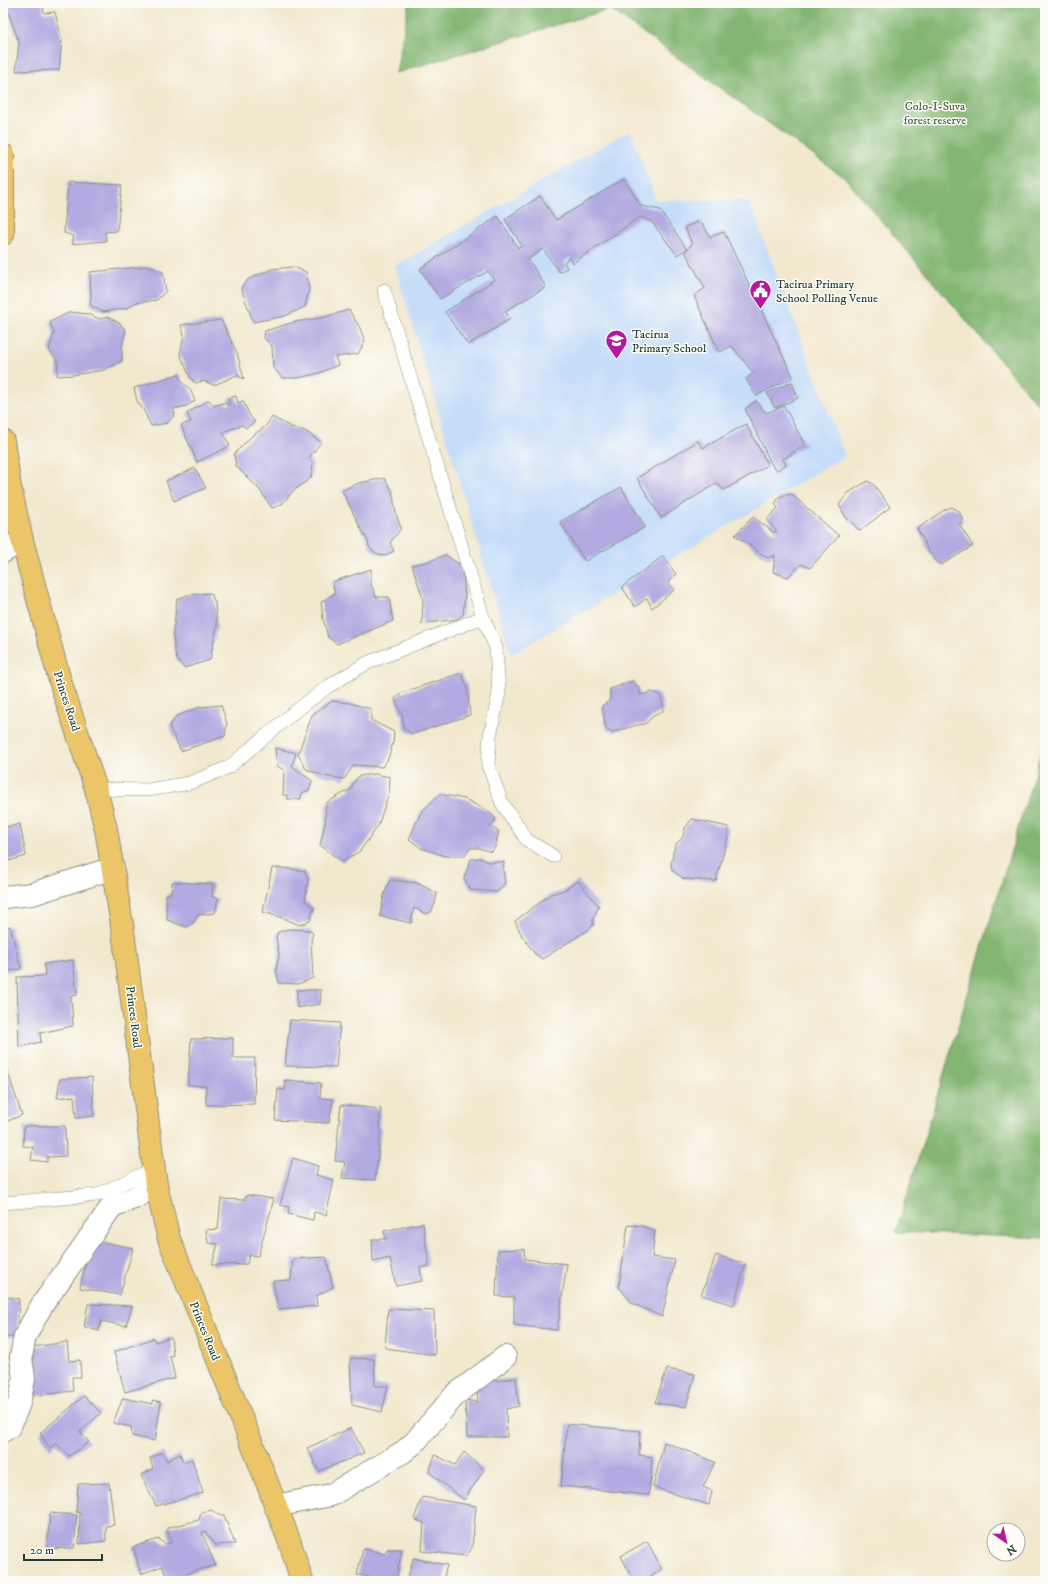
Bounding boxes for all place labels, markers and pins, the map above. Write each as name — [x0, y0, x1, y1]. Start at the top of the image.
place label: Tacirua Primary School Polling Venue — [776, 277, 878, 306]
public building icon: Tacirua Primary School Polling Venue — [747, 278, 773, 311]
place label: Tacirua Primary School — [632, 327, 707, 356]
school or university icon: Tacirua Primary School — [603, 328, 629, 361]

